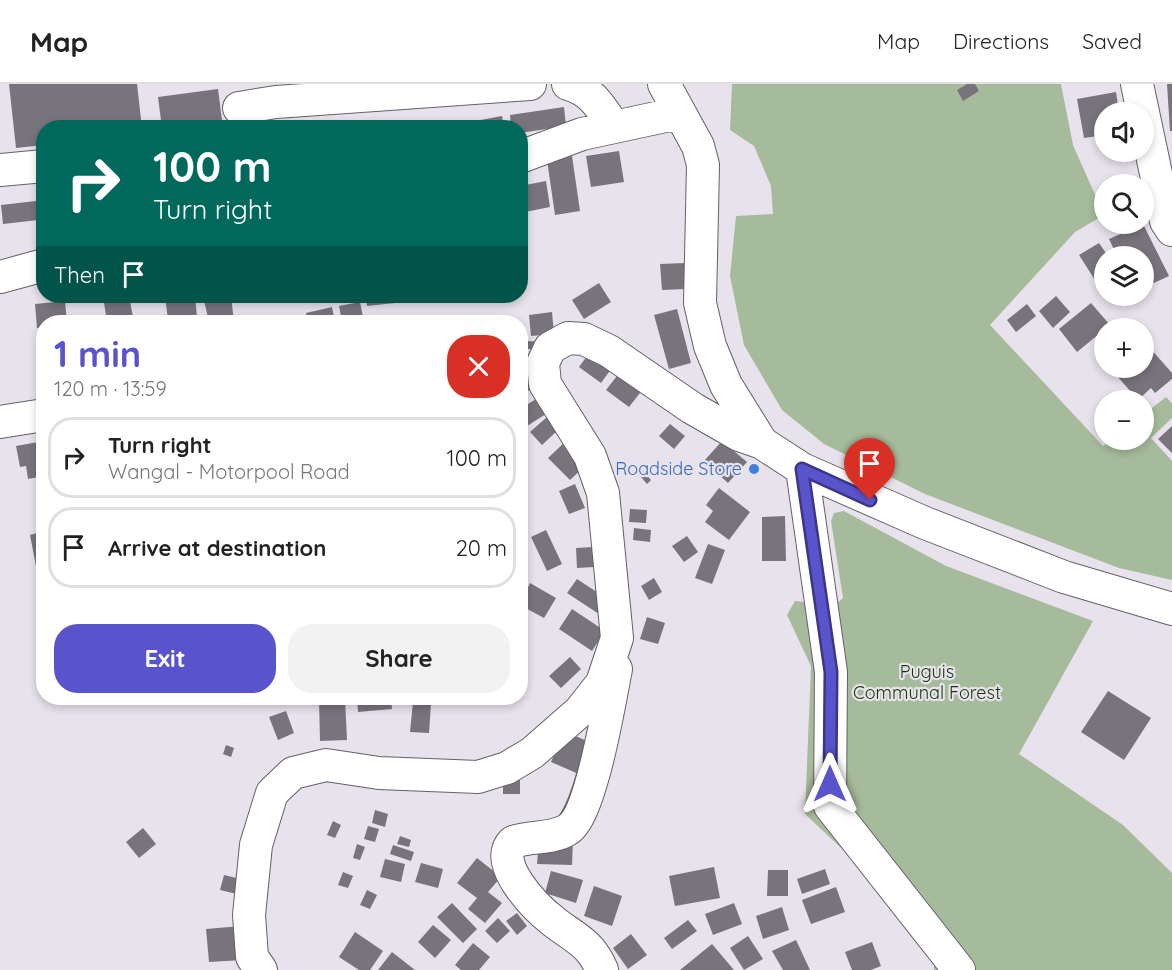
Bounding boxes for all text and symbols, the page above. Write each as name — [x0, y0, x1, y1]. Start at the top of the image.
text: Map — [30, 24, 88, 59]
text: Map — [877, 28, 920, 54]
text: Directions — [953, 28, 1049, 54]
text: Saved — [1082, 28, 1142, 54]
map controls — [1094, 102, 1154, 450]
button: sound — [1094, 102, 1154, 162]
text: 100 m — [153, 140, 271, 193]
icon: right — [54, 144, 132, 222]
button: search — [1094, 174, 1154, 234]
text: Turn right — [153, 192, 272, 226]
button: layers — [1094, 246, 1154, 306]
icon: arrive — [117, 258, 150, 291]
text: Then — [54, 261, 105, 289]
button: + — [1094, 318, 1154, 378]
text: 1 min — [54, 331, 141, 376]
button: close — [447, 335, 510, 398]
text: 120 m · 13:59 — [54, 376, 167, 401]
button: − — [1094, 390, 1154, 450]
text: Turn right — [108, 431, 212, 459]
pin — [844, 438, 895, 500]
icon: right — [57, 441, 90, 474]
text: 100 m — [447, 444, 507, 472]
icon: arrive — [853, 447, 886, 480]
place label: Roadside Store — [615, 457, 742, 480]
text: Wangal - Motorpool Road — [108, 459, 350, 484]
marker: Roadside Store — [747, 462, 761, 476]
icon: arrive — [57, 531, 90, 564]
text: Arrive at destination — [108, 534, 326, 562]
text: 20 m — [456, 534, 507, 562]
button: Exit — [54, 624, 276, 693]
button: Share — [288, 624, 510, 693]
park label: Puguis Communal Forest — [853, 660, 1001, 704]
position arrow — [798, 752, 862, 816]

